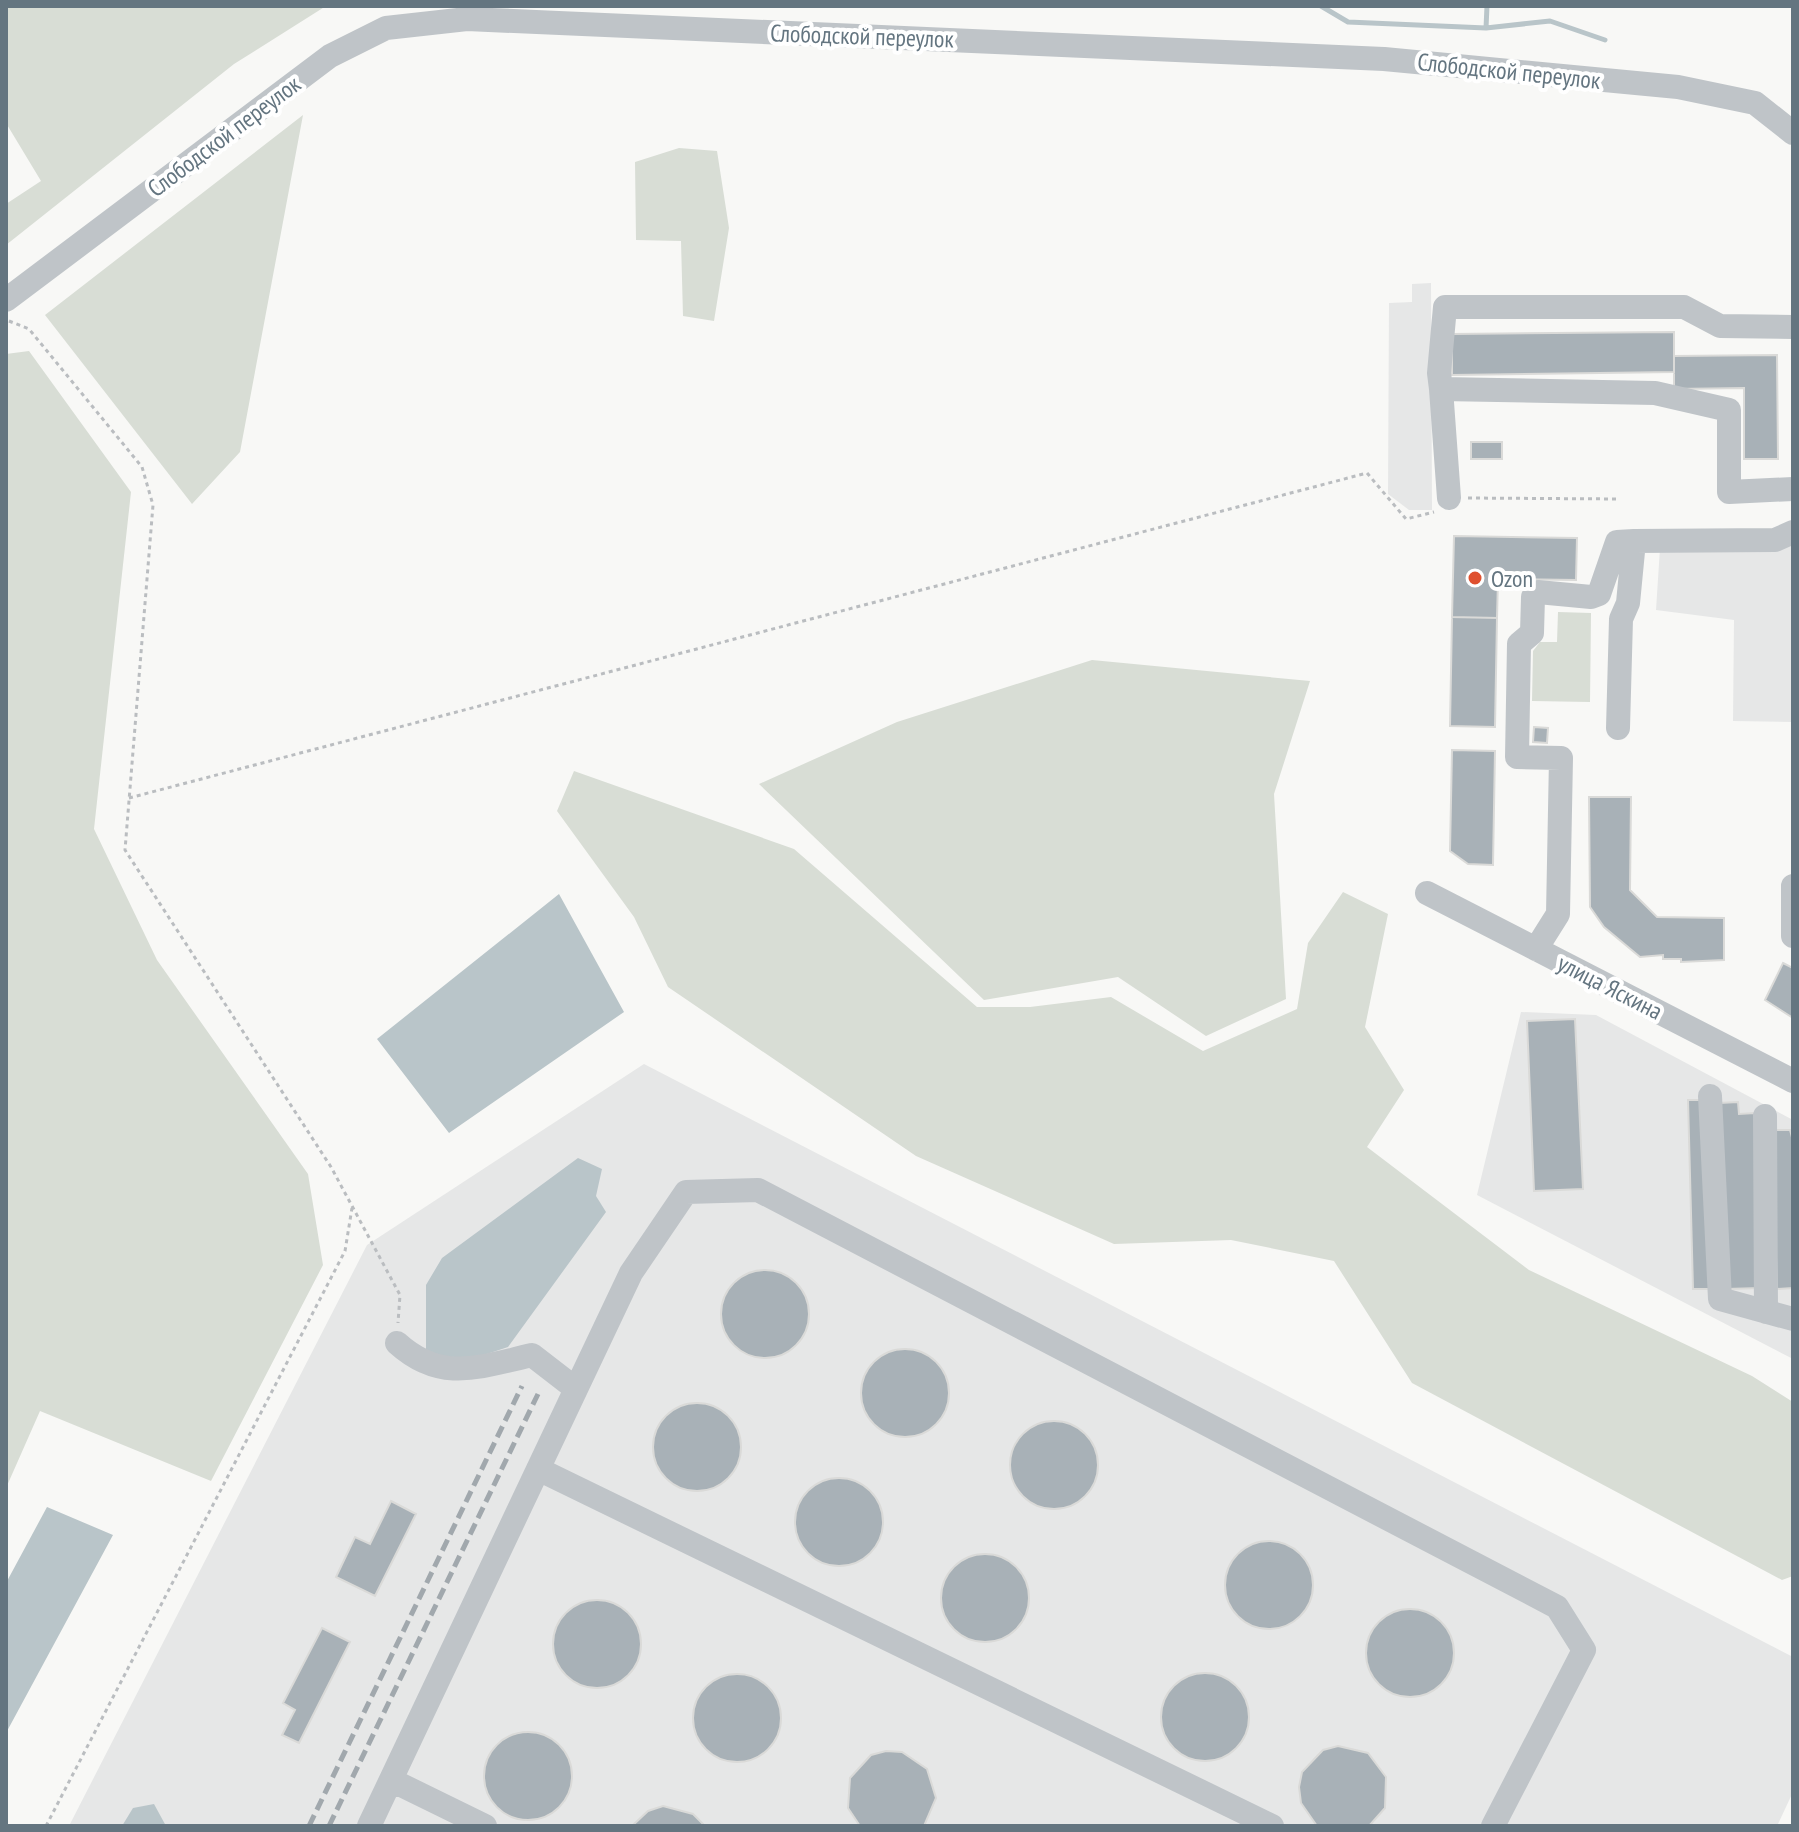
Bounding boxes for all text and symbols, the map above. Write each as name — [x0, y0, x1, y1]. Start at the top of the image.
street label: Слободской переулок — [770, 17, 955, 55]
street label: Слободской переулок — [1416, 46, 1603, 96]
street label: Слободской переулок — [141, 68, 307, 204]
place label: Ozon — [1491, 563, 1533, 594]
marker: Ozon — [1466, 569, 1484, 587]
street label: улица Яскина — [1552, 947, 1668, 1027]

